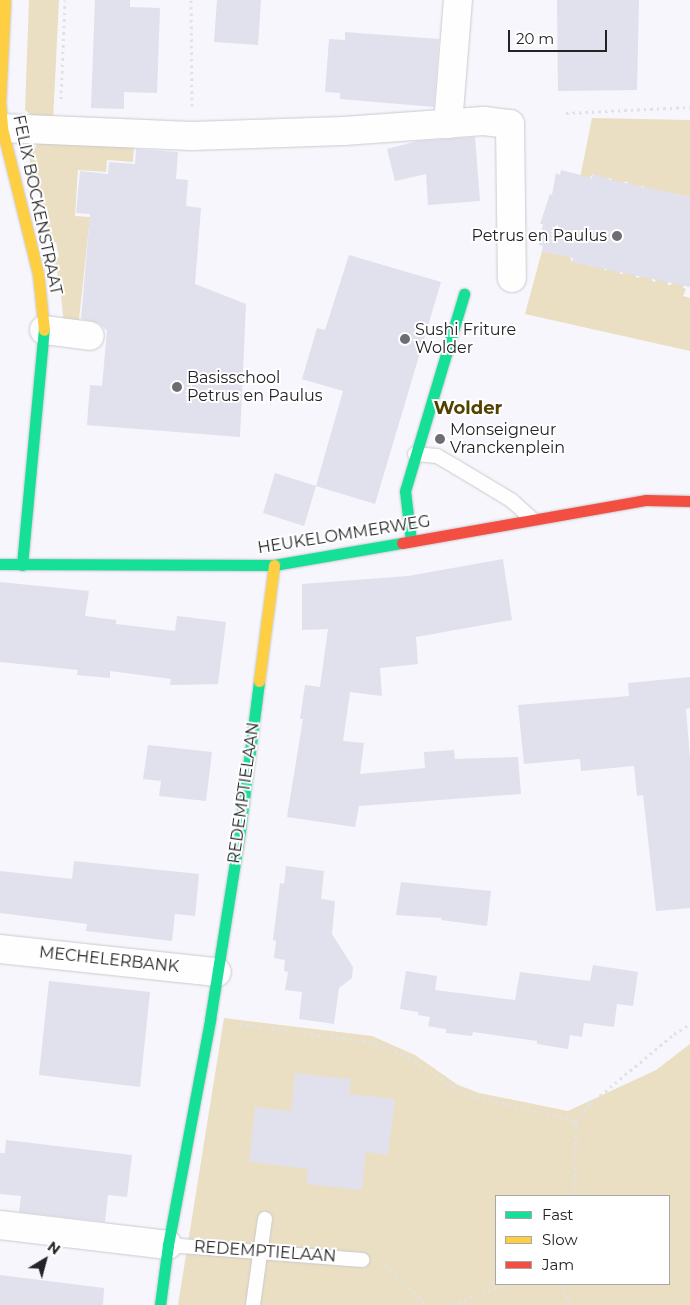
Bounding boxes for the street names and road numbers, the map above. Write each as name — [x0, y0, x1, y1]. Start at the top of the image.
street label: FELIX BOCKENSTRAAT — [9, 113, 65, 297]
street label: HEUKELOMMERWEG — [256, 512, 432, 558]
street label: REDEMPTIELAAN — [225, 721, 263, 865]
street label: MECHELERBANK — [38, 943, 180, 977]
street label: REDEMPTIELAAN — [193, 1237, 337, 1267]

